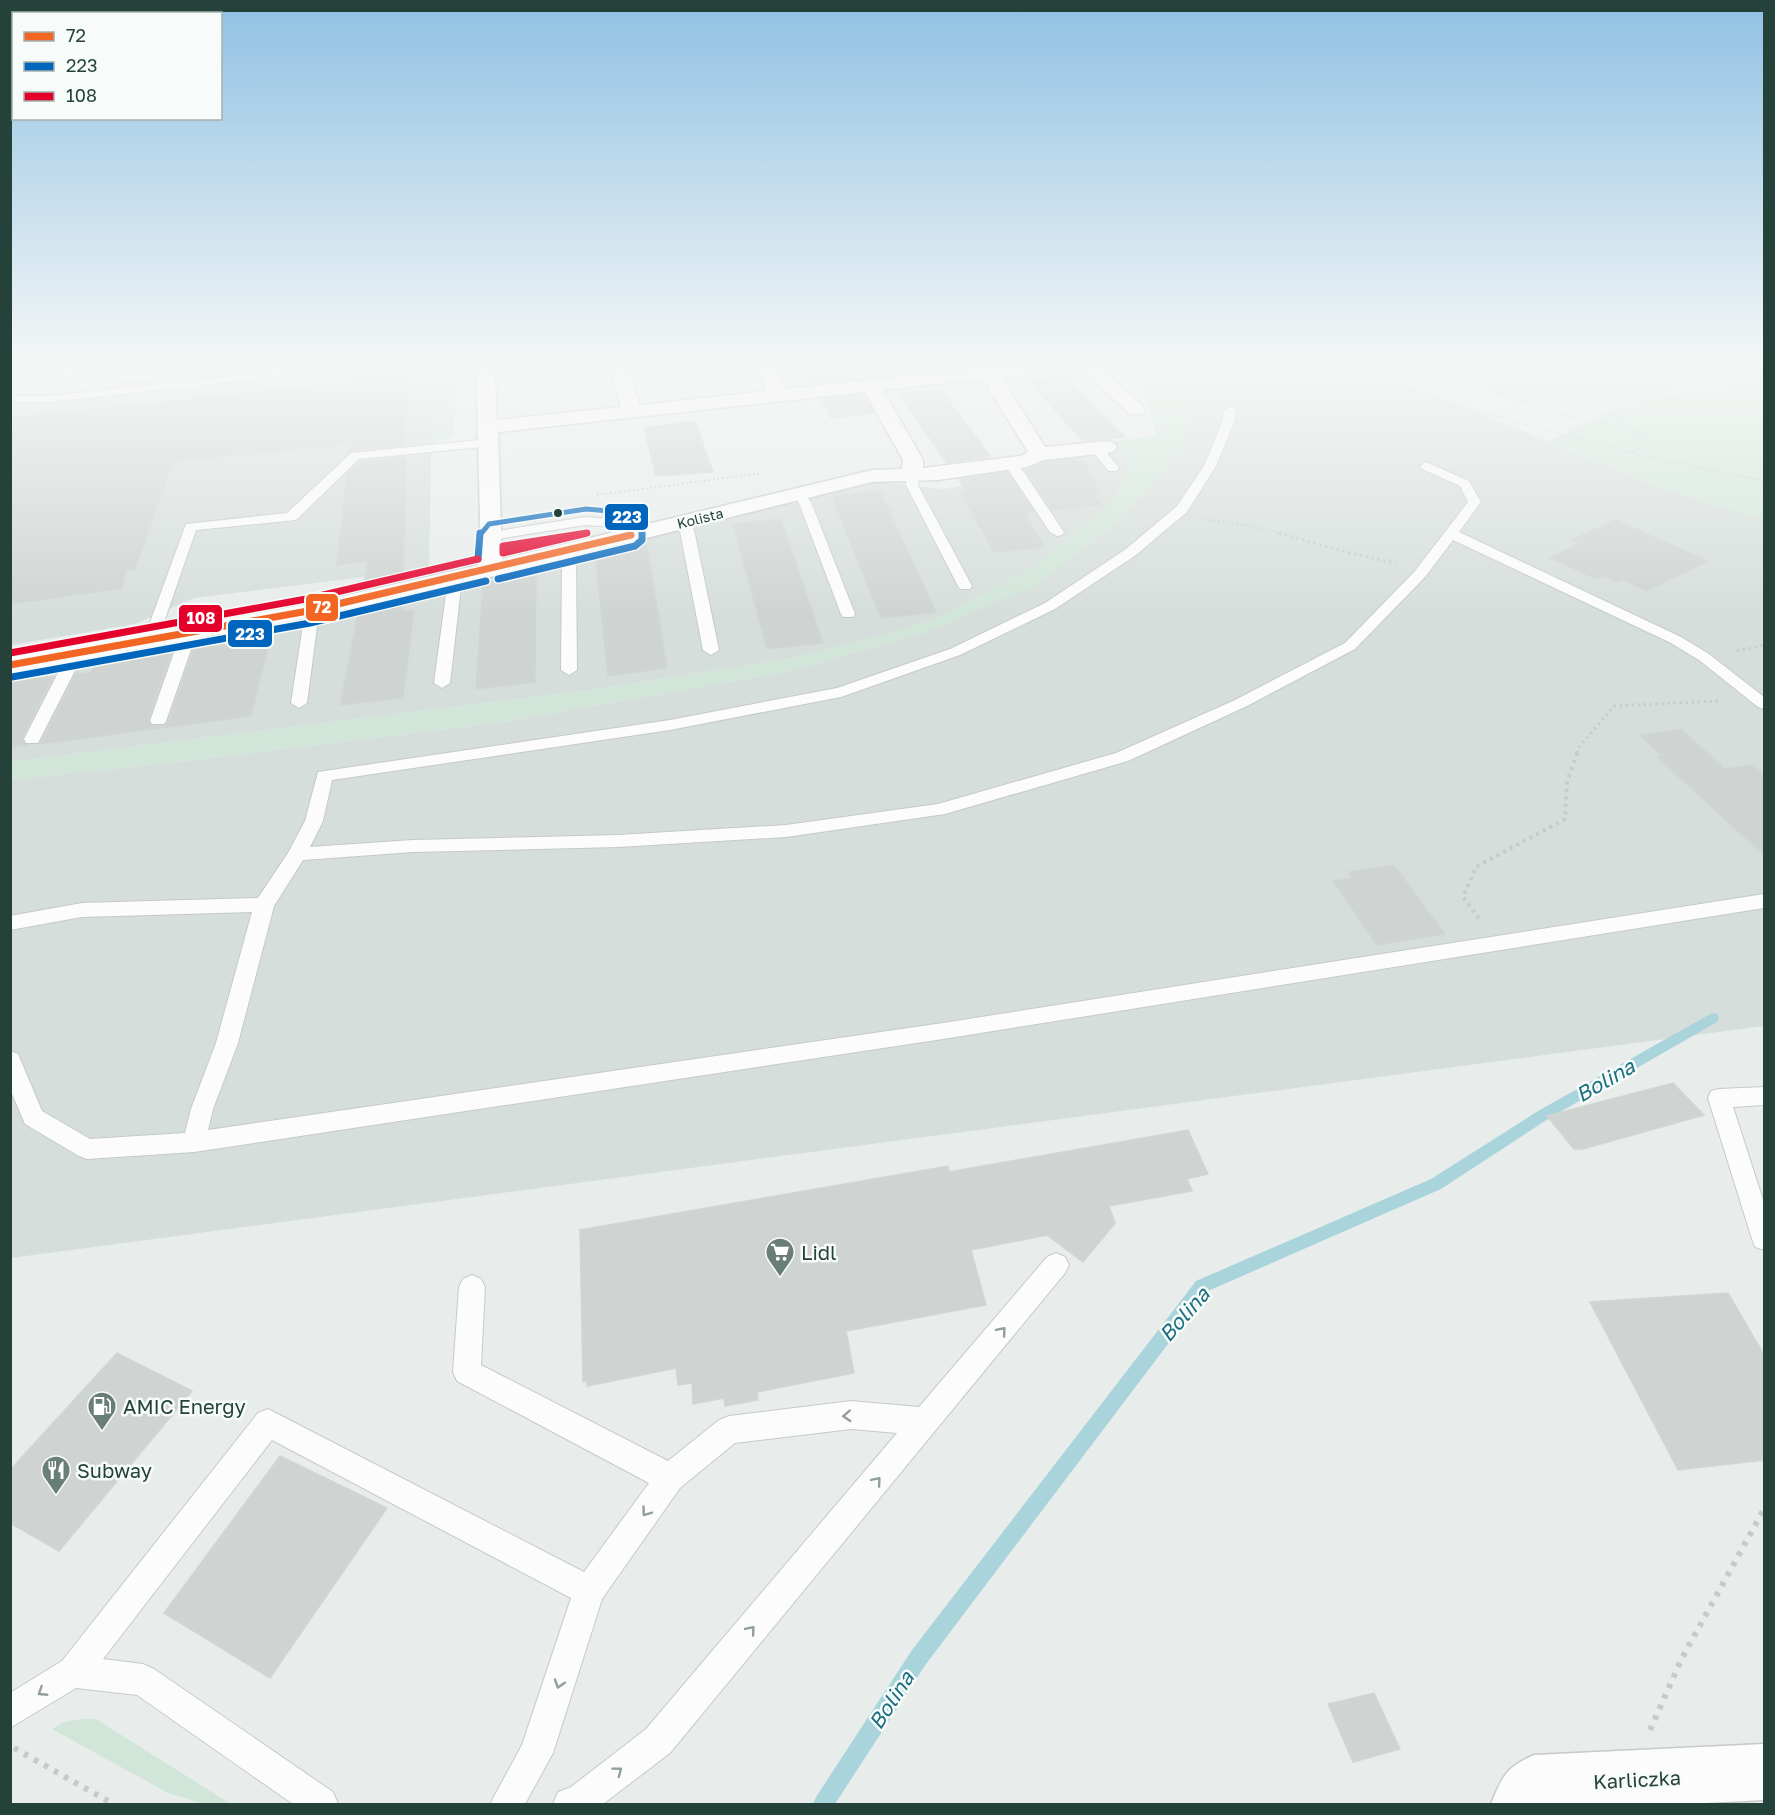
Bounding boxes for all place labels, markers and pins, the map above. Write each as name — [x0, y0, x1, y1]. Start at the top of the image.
unlabelled marker — [552, 507, 564, 519]
supermarket icon: Lidl — [764, 1236, 796, 1278]
place label: Lidl — [801, 1240, 836, 1264]
fuel station icon: AMIC Energy — [86, 1390, 118, 1432]
place label: AMIC Energy — [123, 1394, 246, 1418]
restaurant icon: Subway — [40, 1454, 72, 1496]
place label: Subway — [77, 1458, 152, 1482]

